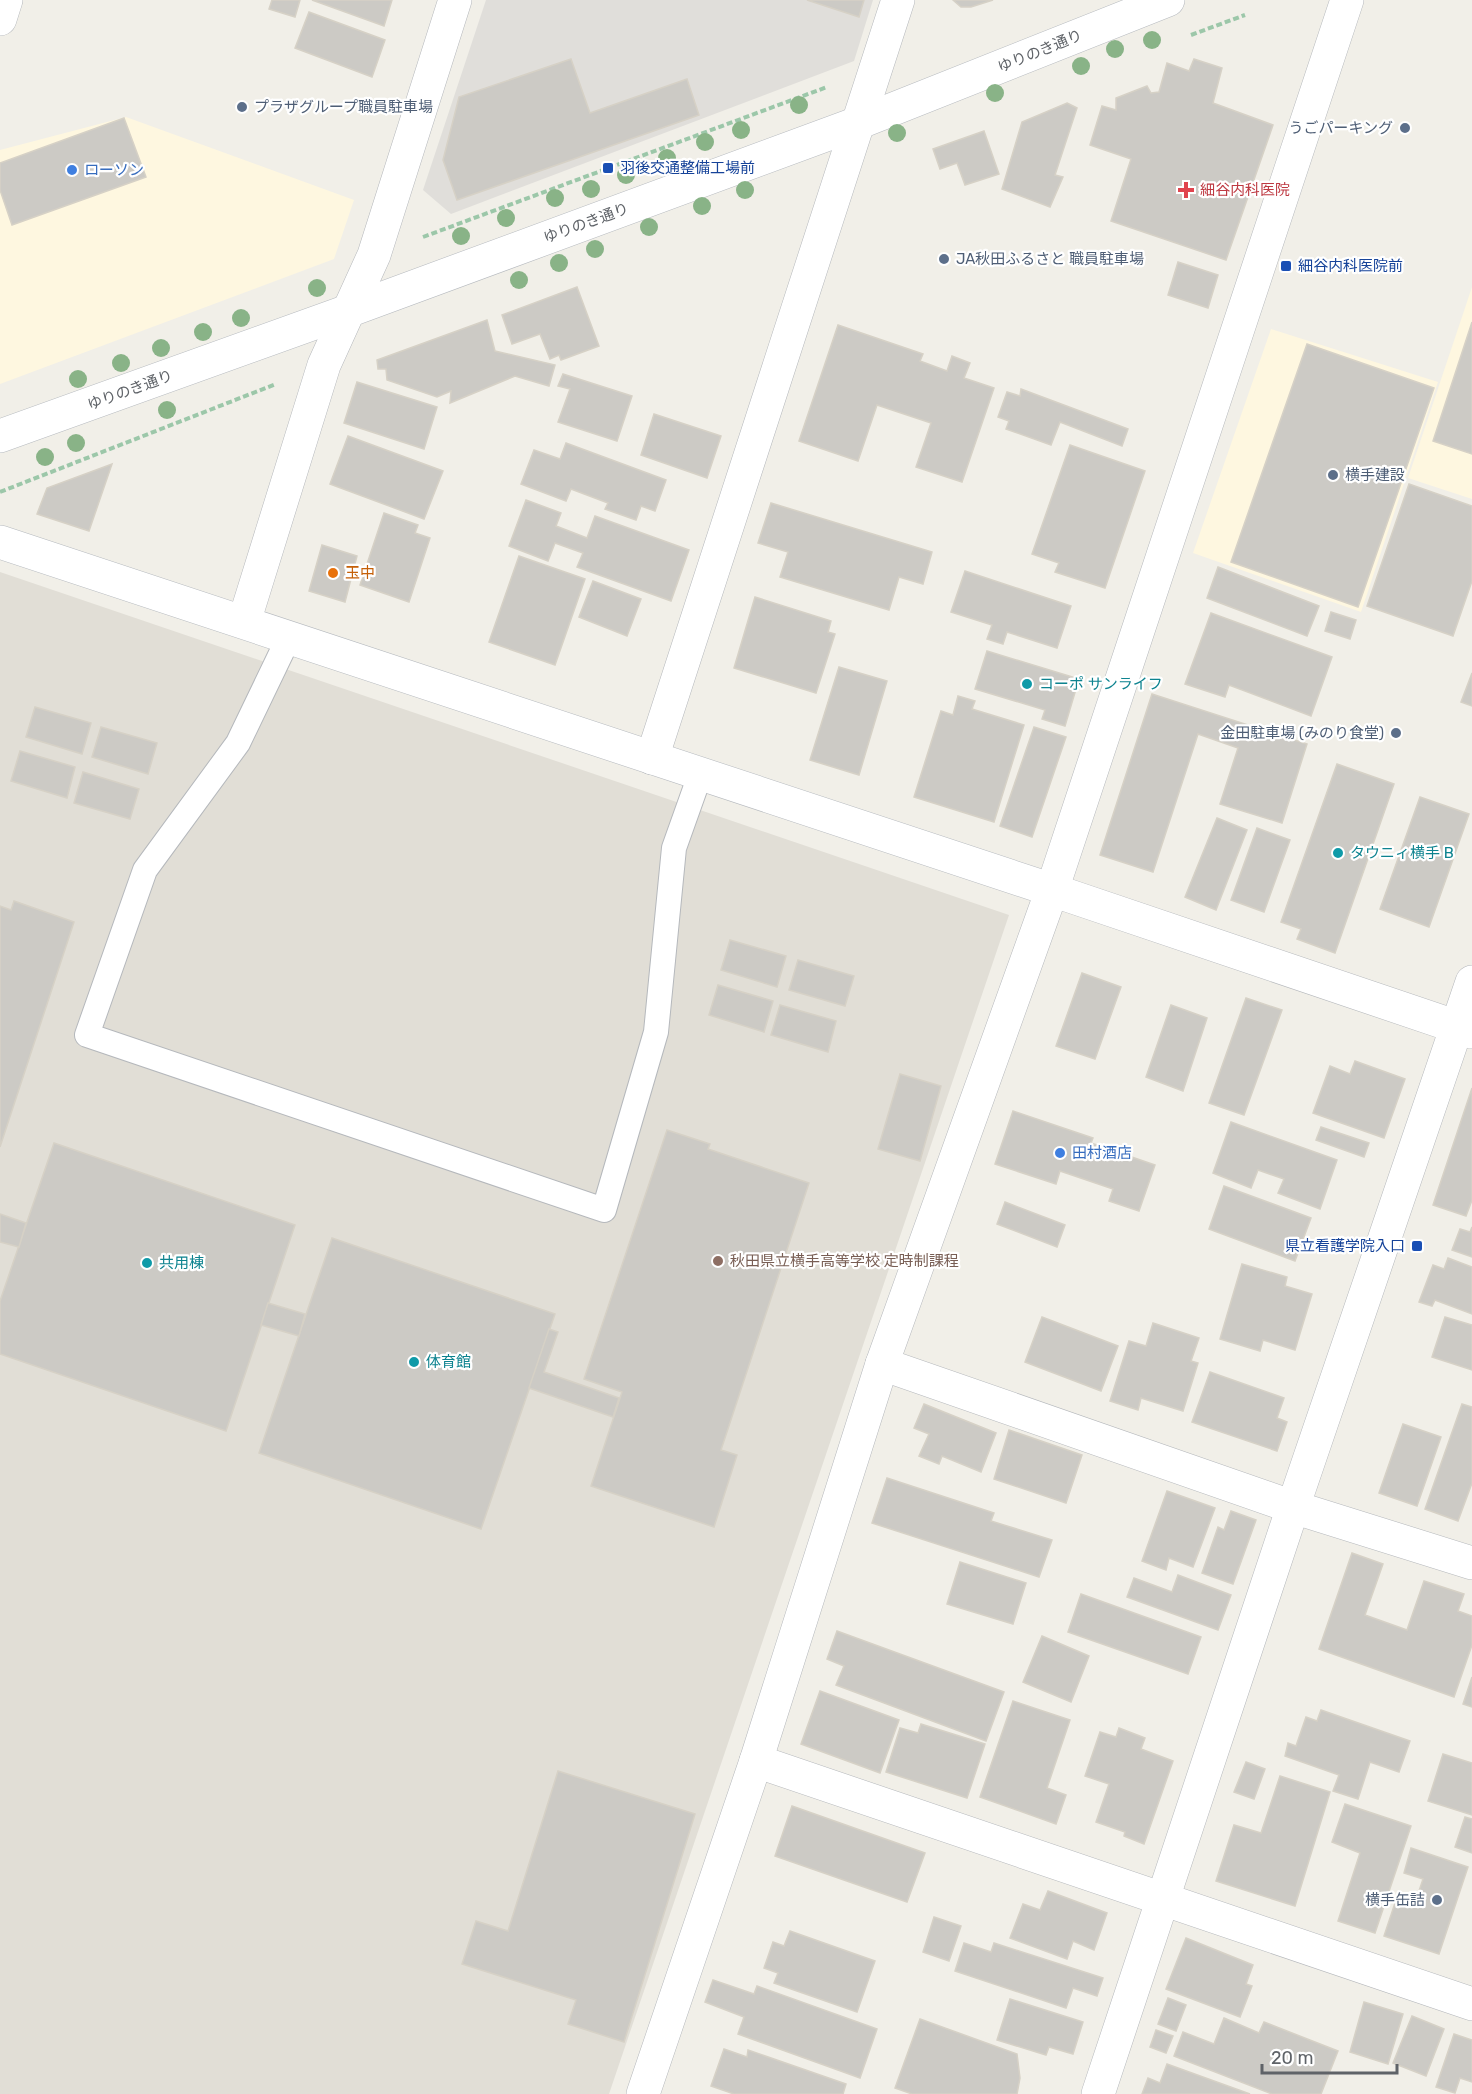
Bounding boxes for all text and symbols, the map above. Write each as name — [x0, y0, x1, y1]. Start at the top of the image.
street label: ゆりのき通り — [995, 26, 1085, 76]
place label: プラザグループ職員駐車場 — [254, 98, 433, 116]
marker: プラザグループ職員駐車場 — [235, 100, 249, 114]
place label: うごパーキング — [1288, 119, 1393, 137]
marker: うごパーキング — [1398, 121, 1412, 135]
place label: 羽後交通整備工場前 — [620, 159, 755, 177]
place label: ローソン — [84, 161, 144, 179]
marker: 羽後交通整備工場前 — [601, 161, 615, 175]
marker: ローソン — [65, 163, 79, 177]
marker: 細谷内科医院 — [1177, 181, 1195, 199]
place label: 細谷内科医院 — [1200, 181, 1290, 199]
street label: ゆりのき通り — [541, 199, 631, 247]
place label: JA秋田ふるさと 職員駐車場 — [956, 250, 1144, 268]
marker: JA秋田ふるさと 職員駐車場 — [937, 252, 951, 266]
place label: 細谷内科医院前 — [1298, 257, 1403, 275]
marker: 細谷内科医院前 — [1279, 259, 1293, 273]
street label: ゆりのき通り — [85, 366, 175, 414]
place label: 横手建設 — [1345, 466, 1405, 484]
marker: 横手建設 — [1326, 468, 1340, 482]
place label: 玉中 — [345, 564, 375, 582]
marker: 玉中 — [326, 566, 340, 580]
place label: コーポ サンライフ — [1039, 675, 1163, 693]
marker: コーポ サンライフ — [1020, 677, 1034, 691]
place label: 金田駐車場 (みのり食堂) — [1220, 724, 1384, 742]
marker: 金田駐車場 (みのり食堂) — [1389, 726, 1403, 740]
place label: タウニィ横手 B — [1350, 844, 1454, 862]
marker: タウニィ横手 B — [1331, 846, 1345, 860]
place label: 田村酒店 — [1072, 1144, 1132, 1162]
marker: 田村酒店 — [1053, 1146, 1067, 1160]
place label: 県立看護学院入口 — [1285, 1237, 1405, 1255]
marker: 県立看護学院入口 — [1410, 1239, 1424, 1253]
place label: 秋田県立横手高等学校 定時制課程 — [730, 1252, 959, 1270]
place label: 共用棟 — [159, 1254, 204, 1272]
marker: 秋田県立横手高等学校 定時制課程 — [711, 1254, 725, 1268]
marker: 共用棟 — [140, 1256, 154, 1270]
place label: 体育館 — [426, 1353, 471, 1371]
marker: 体育館 — [407, 1355, 421, 1369]
place label: 横手缶詰 — [1365, 1891, 1425, 1909]
marker: 横手缶詰 — [1430, 1893, 1444, 1907]
scale bar — [1262, 2037, 1397, 2075]
text: 20 m — [1271, 2047, 1313, 2069]

